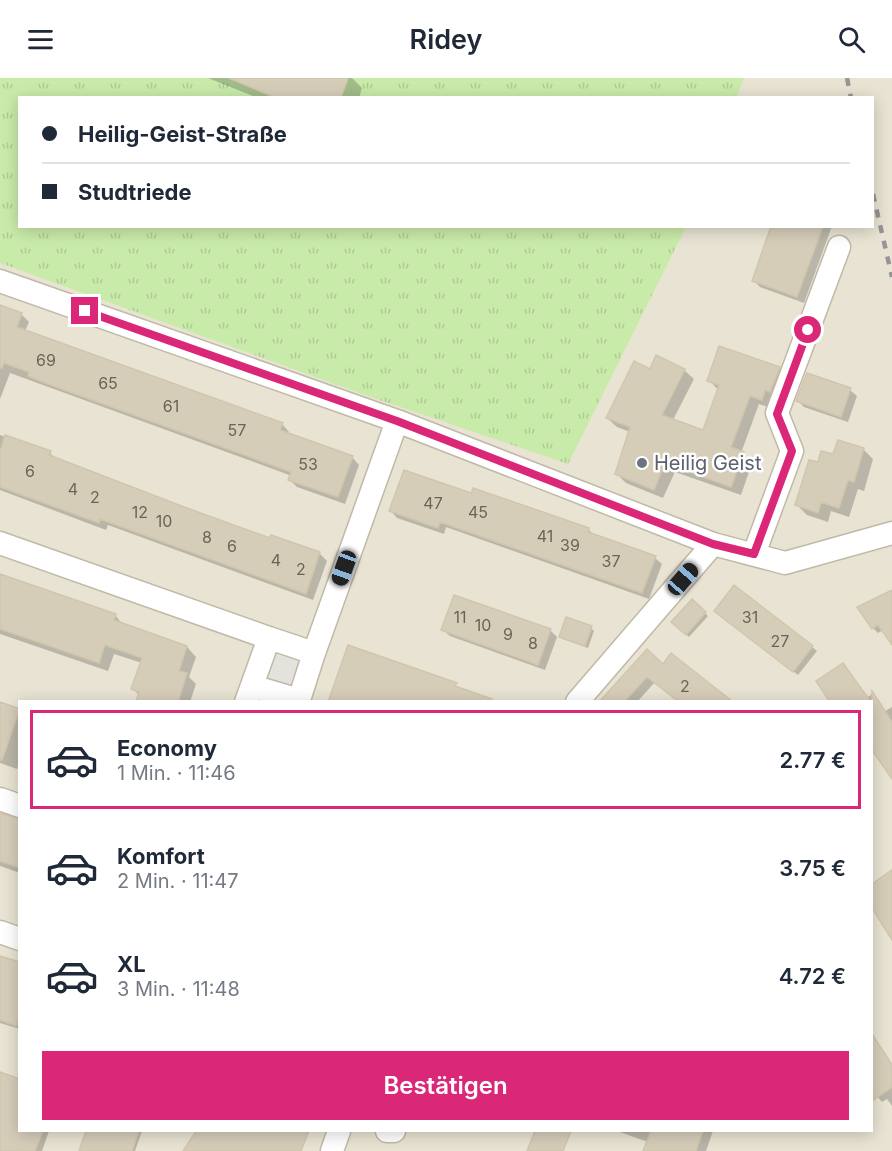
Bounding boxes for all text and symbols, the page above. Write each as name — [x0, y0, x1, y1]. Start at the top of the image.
icon: menu — [24, 23, 57, 56]
text: Ridey — [410, 23, 482, 56]
icon: search — [835, 23, 868, 56]
text: Heilig-Geist-Straße — [78, 121, 287, 147]
text: Studtriede — [78, 179, 192, 205]
route end — [71, 297, 98, 324]
route start — [794, 316, 821, 343]
house number: 69 — [36, 350, 56, 370]
house number: 65 — [98, 373, 118, 393]
house number: 61 — [163, 396, 179, 416]
house number: 57 — [228, 420, 246, 440]
place label: Heilig Geist — [654, 451, 762, 475]
house number: 53 — [298, 454, 318, 474]
marker: Heilig Geist — [635, 456, 649, 470]
house number: 6 — [25, 461, 35, 481]
house number: 4 — [68, 479, 78, 499]
house number: 2 — [90, 487, 100, 507]
house number: 47 — [423, 493, 443, 513]
house number: 12 — [132, 502, 148, 522]
house number: 45 — [468, 502, 488, 522]
house number: 10 — [156, 511, 172, 531]
house number: 41 — [537, 526, 553, 546]
house number: 8 — [202, 527, 212, 547]
house number: 39 — [560, 535, 580, 555]
house number: 6 — [227, 536, 237, 556]
car — [329, 548, 359, 588]
house number: 4 — [271, 550, 281, 570]
house number: 37 — [602, 551, 620, 571]
house number: 2 — [296, 559, 306, 579]
car — [664, 560, 702, 598]
house number: 11 — [453, 607, 467, 627]
house number: 31 — [742, 607, 758, 627]
house number: 10 — [475, 615, 491, 635]
house number: 9 — [503, 624, 513, 644]
house number: 27 — [771, 631, 789, 651]
house number: 8 — [528, 633, 538, 653]
house number: 2 — [680, 676, 690, 696]
icon: car — [45, 733, 99, 787]
text: Economy — [117, 735, 217, 761]
text: 2.77 € — [779, 747, 846, 773]
text: 1 Min. · 11:46 — [117, 761, 236, 785]
icon: car — [45, 841, 99, 895]
text: Komfort — [117, 843, 205, 869]
text: 3.75 € — [779, 855, 846, 881]
text: 2 Min. · 11:47 — [117, 869, 239, 893]
icon: car — [45, 949, 99, 1003]
text: XL — [117, 951, 146, 977]
text: 4.72 € — [779, 963, 846, 989]
text: 3 Min. · 11:48 — [117, 977, 240, 1001]
button: Bestätigen — [42, 1051, 849, 1120]

